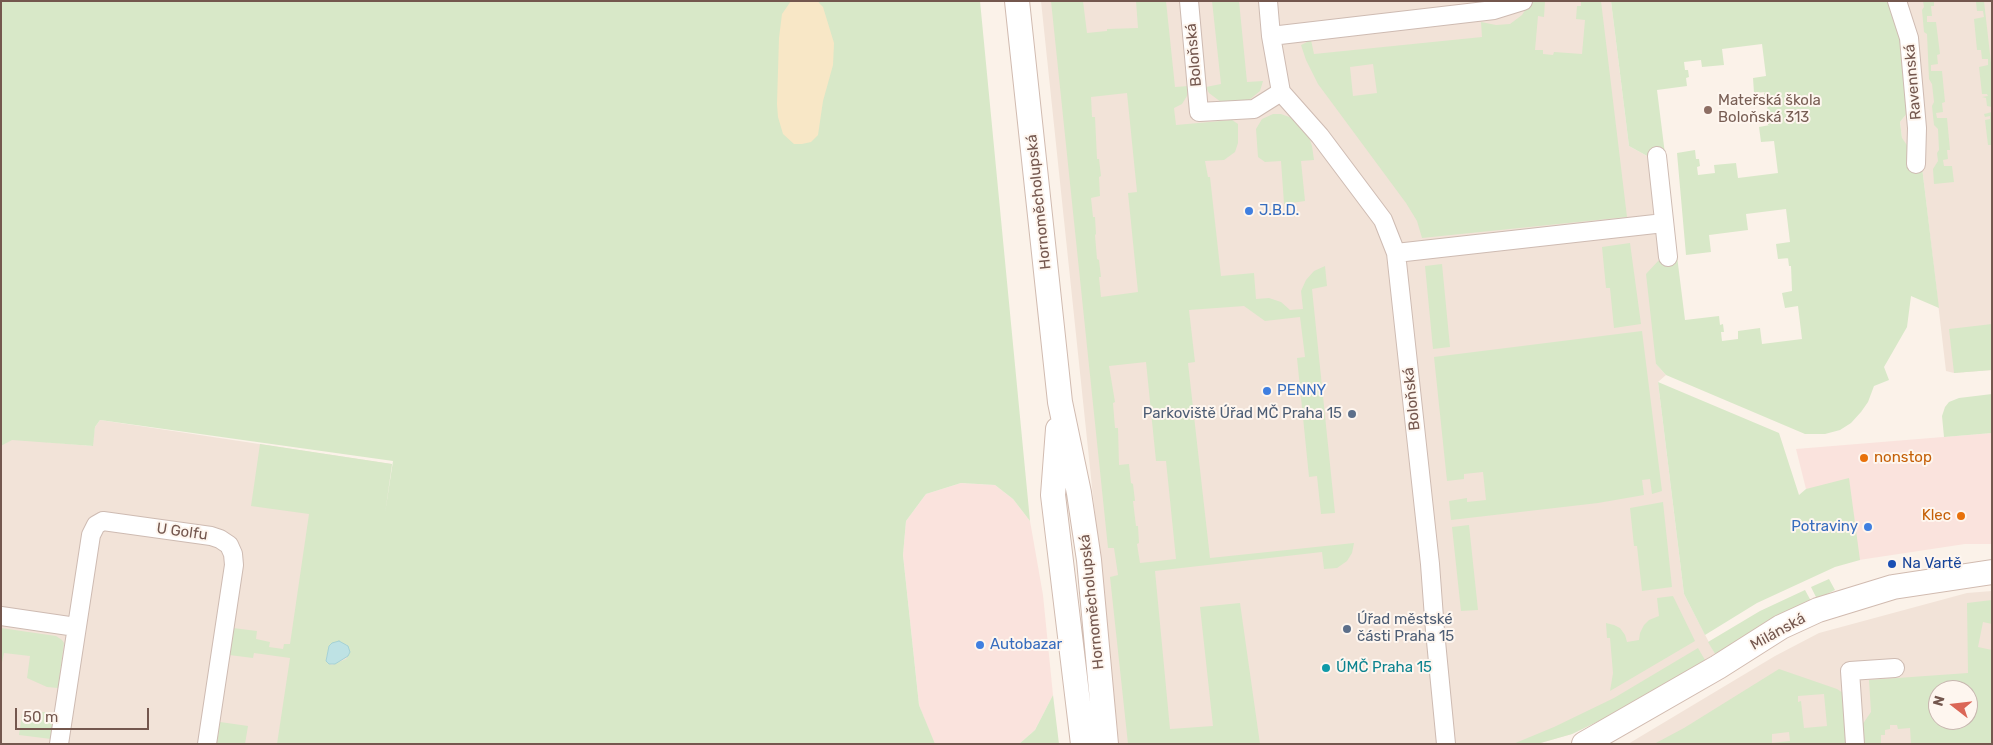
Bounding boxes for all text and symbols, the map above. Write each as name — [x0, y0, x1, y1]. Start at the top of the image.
street label: Boloňská — [1182, 23, 1206, 87]
street label: Ravennská — [1901, 43, 1925, 121]
place label: Mateřská škola Boloňská 313 — [1718, 92, 1821, 127]
marker: Mateřská škola Boloňská 313 — [1702, 104, 1714, 116]
street label: Hornoměcholupská — [1023, 134, 1055, 270]
place label: J.B.D. — [1259, 202, 1299, 220]
marker: J.B.D. — [1243, 205, 1255, 217]
street label: Boloňská — [1400, 366, 1424, 432]
place label: PENNY — [1277, 382, 1326, 400]
marker: PENNY — [1261, 385, 1273, 397]
place label: Parkoviště Úřad MČ Praha 15 — [1143, 405, 1342, 423]
marker: Parkoviště Úřad MČ Praha 15 — [1346, 408, 1358, 420]
place label: nonstop — [1874, 449, 1932, 467]
marker: nonstop — [1858, 452, 1870, 464]
place label: Klec — [1922, 507, 1951, 525]
marker: Klec — [1955, 510, 1967, 522]
place label: Potraviny — [1791, 518, 1858, 536]
street label: U Golfu — [155, 520, 209, 544]
marker: Potraviny — [1862, 521, 1874, 533]
street label: Hornoměcholupská — [1076, 534, 1108, 670]
place label: Na Vartě — [1902, 555, 1962, 573]
marker: Na Vartě — [1886, 558, 1898, 570]
street label: Milánská — [1747, 610, 1809, 654]
place label: Úřad městské části Praha 15 — [1357, 611, 1454, 646]
marker: Úřad městské části Praha 15 — [1341, 623, 1353, 635]
place label: Autobazar — [990, 636, 1062, 654]
marker: Autobazar — [974, 639, 986, 651]
place label: ÚMČ Praha 15 — [1336, 659, 1432, 677]
marker: ÚMČ Praha 15 — [1320, 662, 1332, 674]
north arrow — [1928, 680, 1978, 730]
text: N — [1929, 694, 1949, 708]
scale bar — [18, 698, 151, 730]
text: 50 m — [23, 708, 58, 726]

